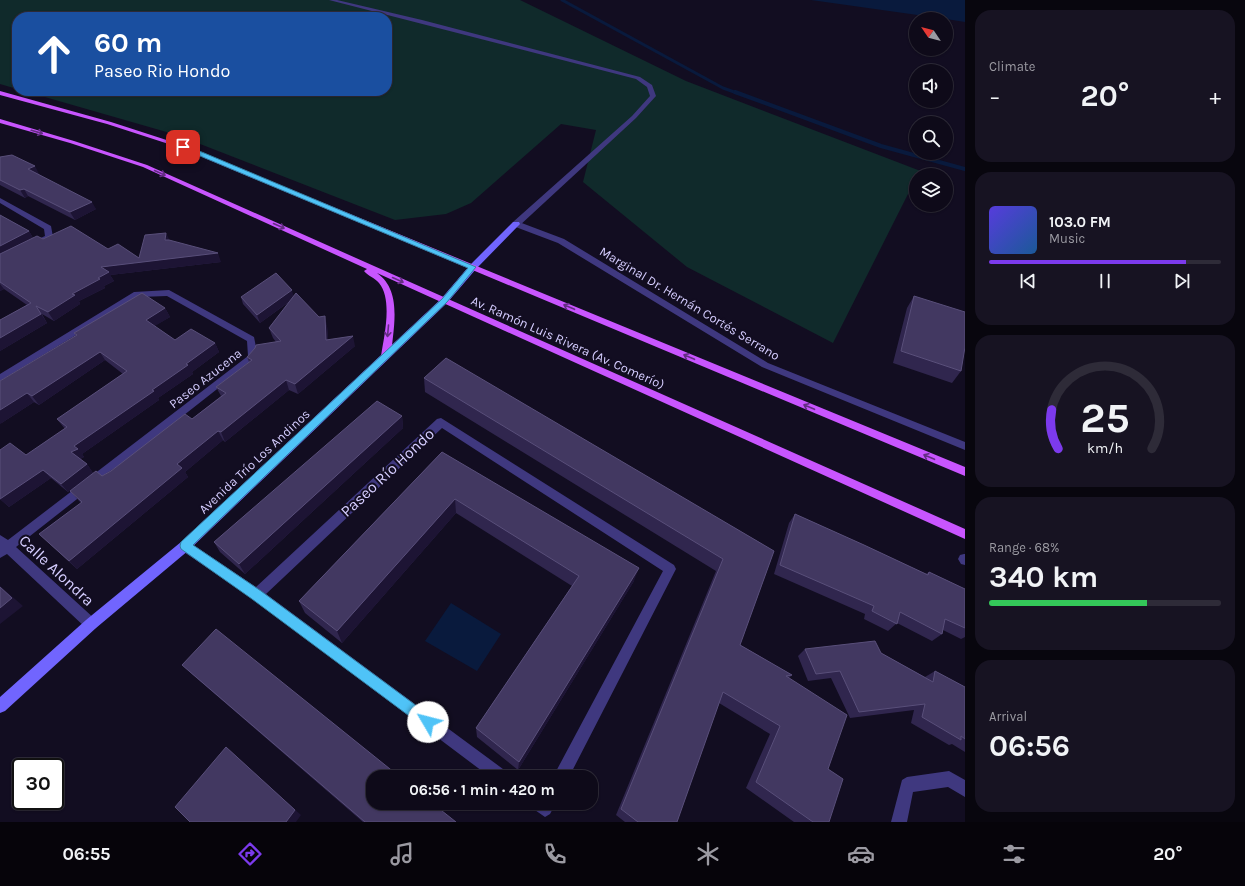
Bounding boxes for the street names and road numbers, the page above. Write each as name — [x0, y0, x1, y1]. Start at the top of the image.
street label: Marginal Dr. Hernán Cortés Serrano — [597, 244, 783, 363]
street label: Av. Ramón Luis Rivera (Av. Comerío) — [469, 293, 667, 392]
street label: Paseo Azucena — [166, 345, 245, 411]
street label: Avenida Trío Los Andinos — [196, 406, 313, 517]
street label: Paseo Río Hondo — [337, 424, 438, 521]
street label: Calle Alondra — [15, 531, 98, 610]

